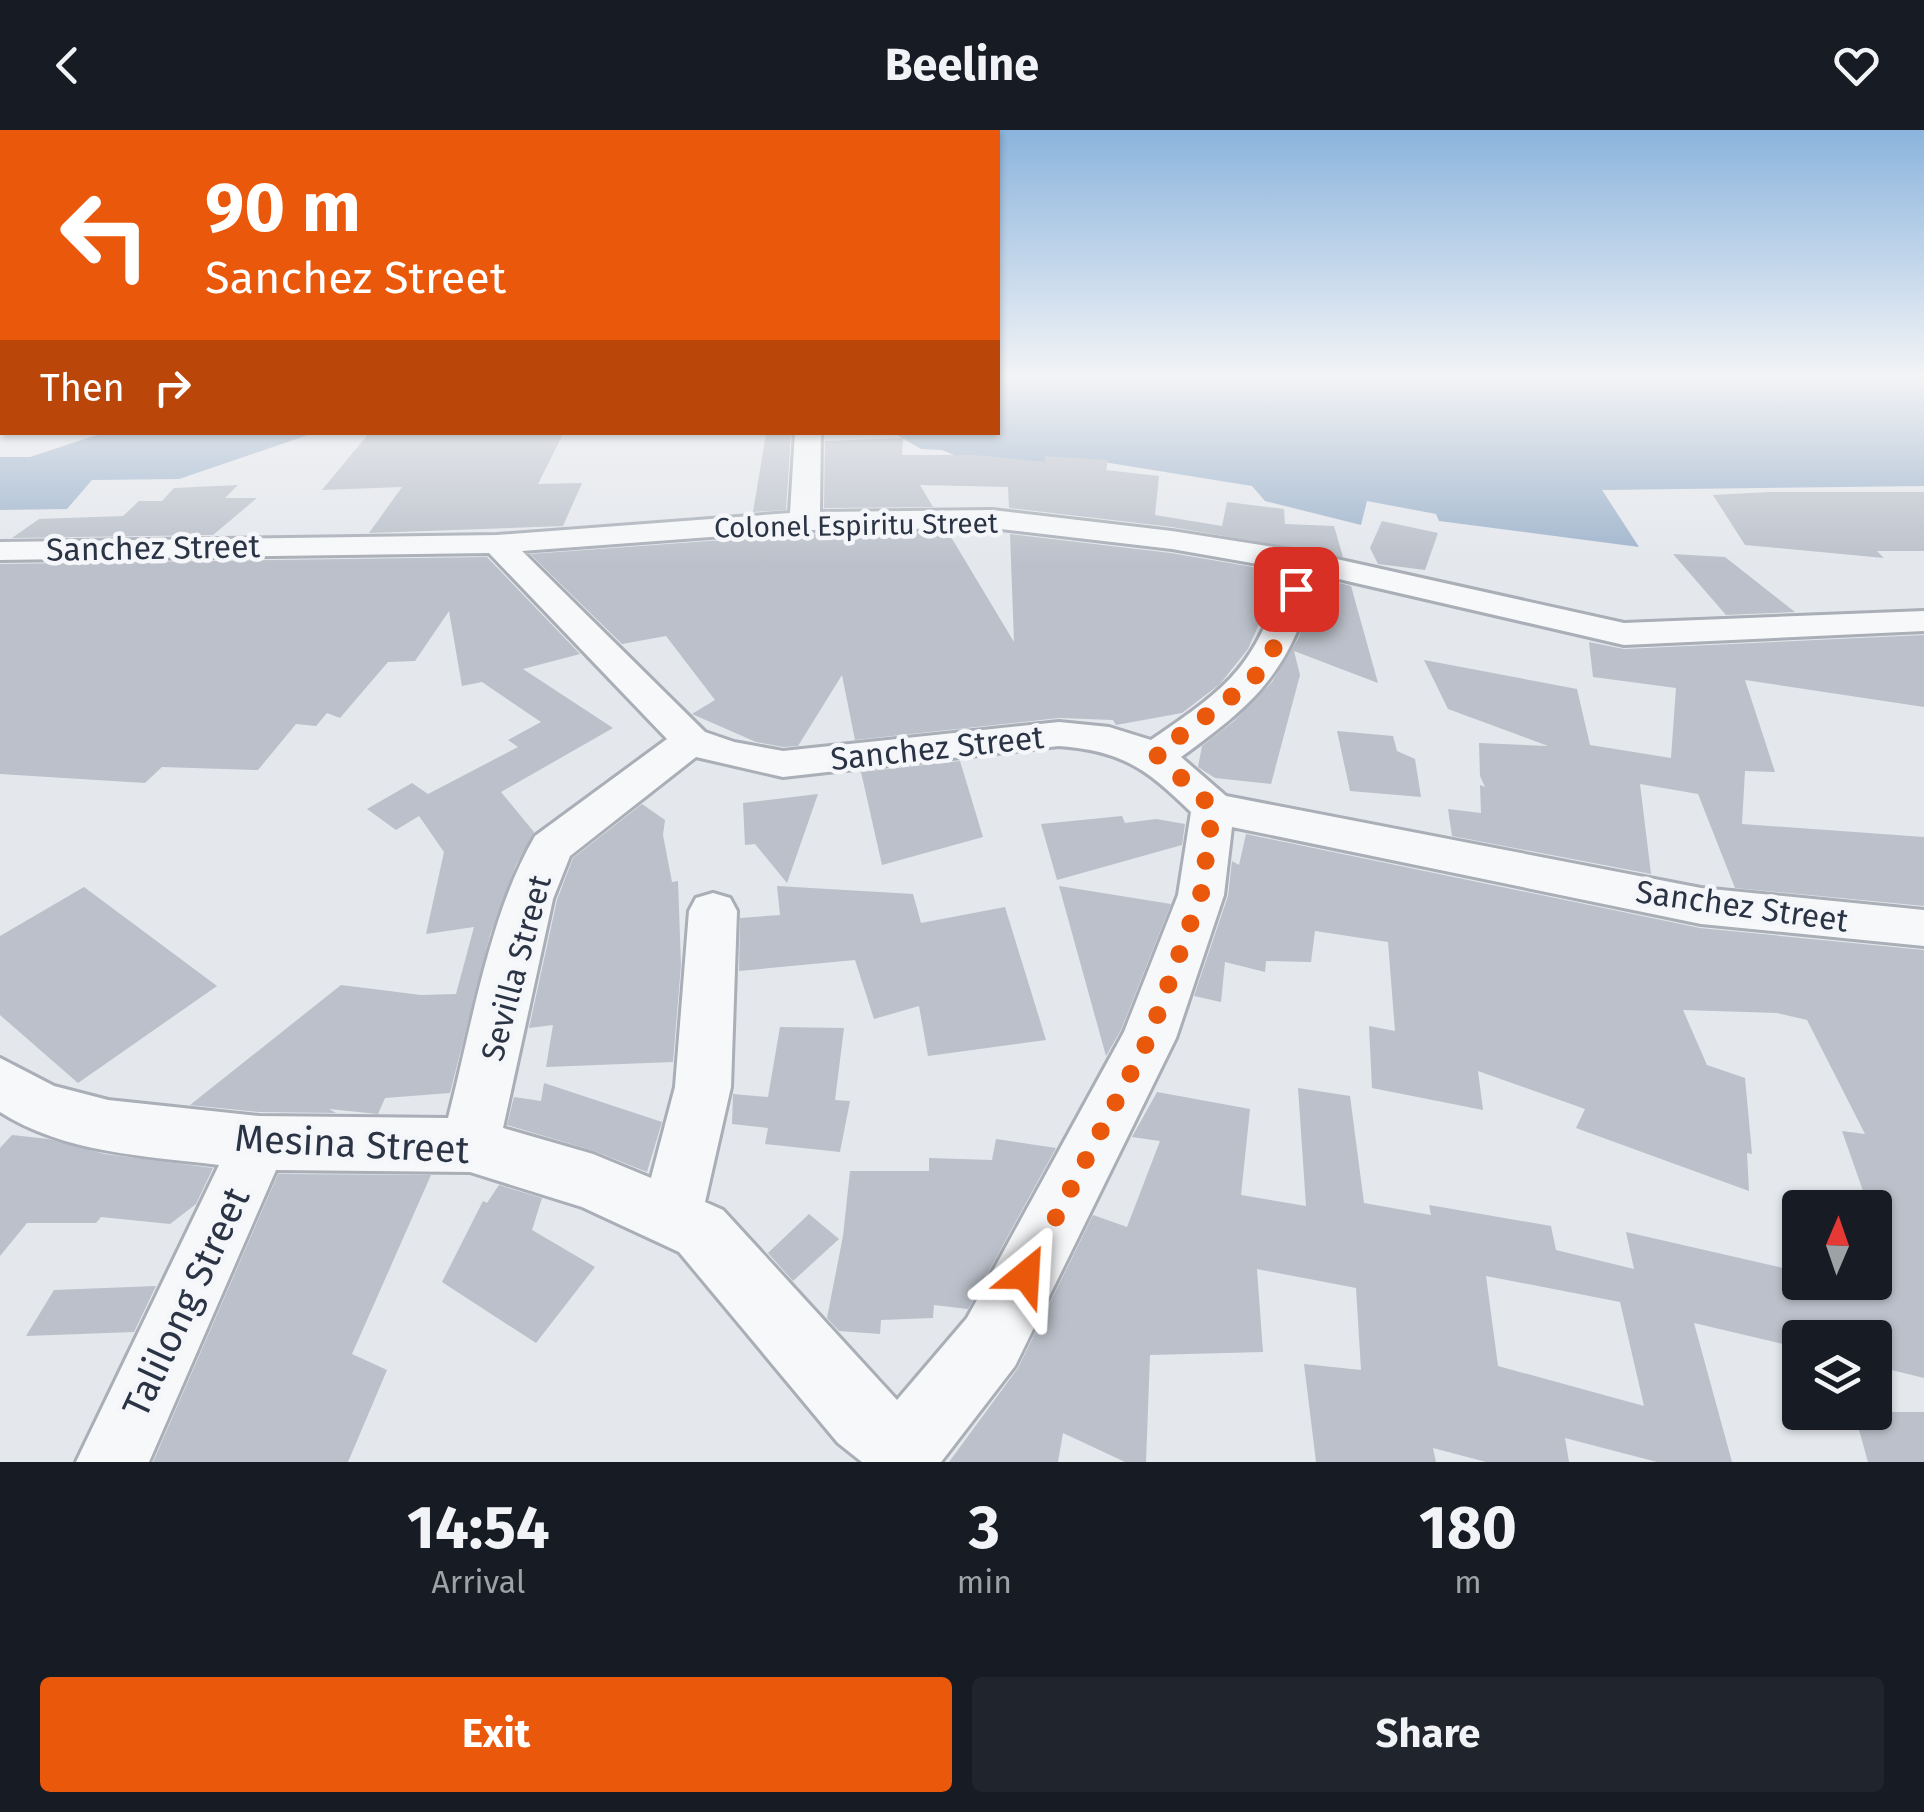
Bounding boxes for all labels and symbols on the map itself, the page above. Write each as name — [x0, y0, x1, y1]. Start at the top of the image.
street label: Colonel Espiritu Street — [714, 507, 999, 544]
street label: Sanchez Street — [46, 527, 261, 569]
pin — [1254, 547, 1339, 632]
street label: Sanchez Street — [829, 718, 1046, 778]
street label: Sevilla Street — [473, 870, 559, 1065]
street label: Sanchez Street — [1633, 872, 1851, 940]
street label: Mesina Street — [234, 1115, 471, 1173]
street label: Talilong Street — [113, 1180, 259, 1424]
north arrow — [1782, 1190, 1892, 1300]
position arrow — [974, 1223, 1078, 1327]

